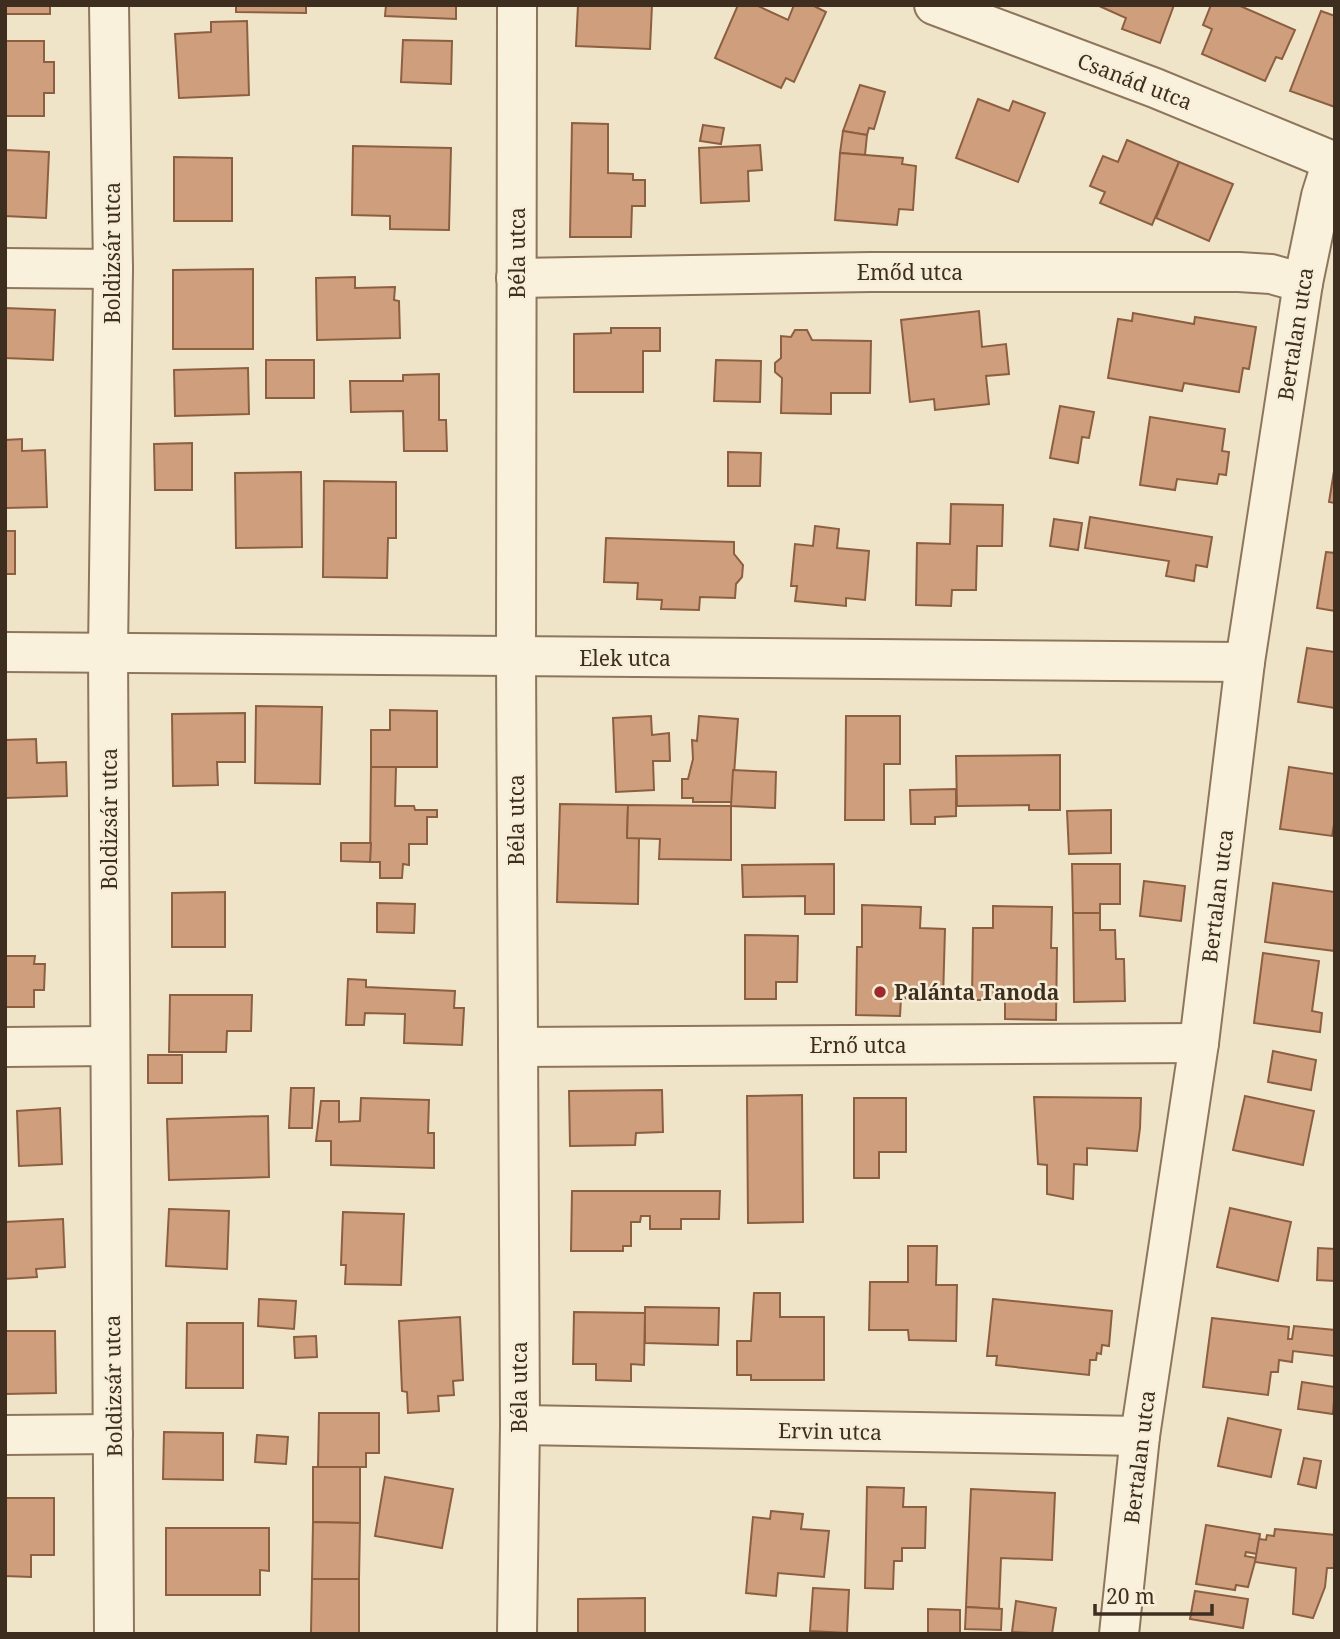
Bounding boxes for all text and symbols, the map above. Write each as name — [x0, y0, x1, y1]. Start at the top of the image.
street label: Csanád utca — [1074, 46, 1196, 116]
street label: Boldizsár utca — [98, 182, 126, 324]
street label: Béla utca — [503, 207, 531, 299]
street label: Emőd utca — [857, 258, 963, 286]
street label: Bertalan utca — [1271, 265, 1319, 403]
street label: Elek utca — [579, 644, 671, 672]
street label: Boldizsár utca — [95, 748, 123, 890]
street label: Béla utca — [502, 774, 530, 866]
street label: Bertalan utca — [1195, 828, 1239, 964]
place label: Palánta Tanoda — [894, 978, 1059, 1006]
marker: Palánta Tanoda — [872, 984, 888, 1000]
street label: Ernő utca — [810, 1031, 906, 1059]
street label: Boldizsár utca — [98, 1315, 128, 1457]
street label: Béla utca — [505, 1341, 533, 1433]
street label: Bertalan utca — [1117, 1389, 1161, 1525]
street label: Ervin utca — [778, 1416, 882, 1446]
scale bar — [1095, 1572, 1212, 1616]
text: 20 m — [1106, 1582, 1155, 1610]

